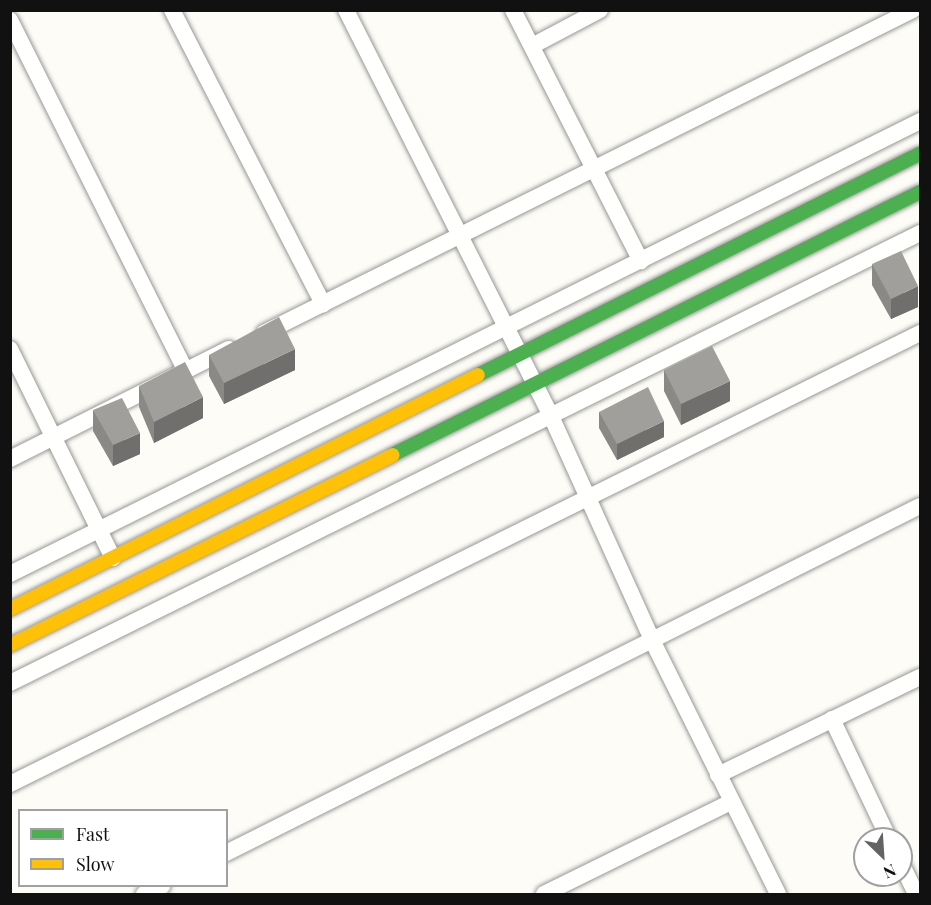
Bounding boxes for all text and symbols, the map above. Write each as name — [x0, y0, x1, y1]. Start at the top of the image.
legend — [18, 809, 228, 887]
text: Fast — [76, 822, 109, 846]
north arrow — [853, 827, 913, 887]
text: Slow — [76, 852, 114, 876]
text: N — [880, 860, 900, 884]

